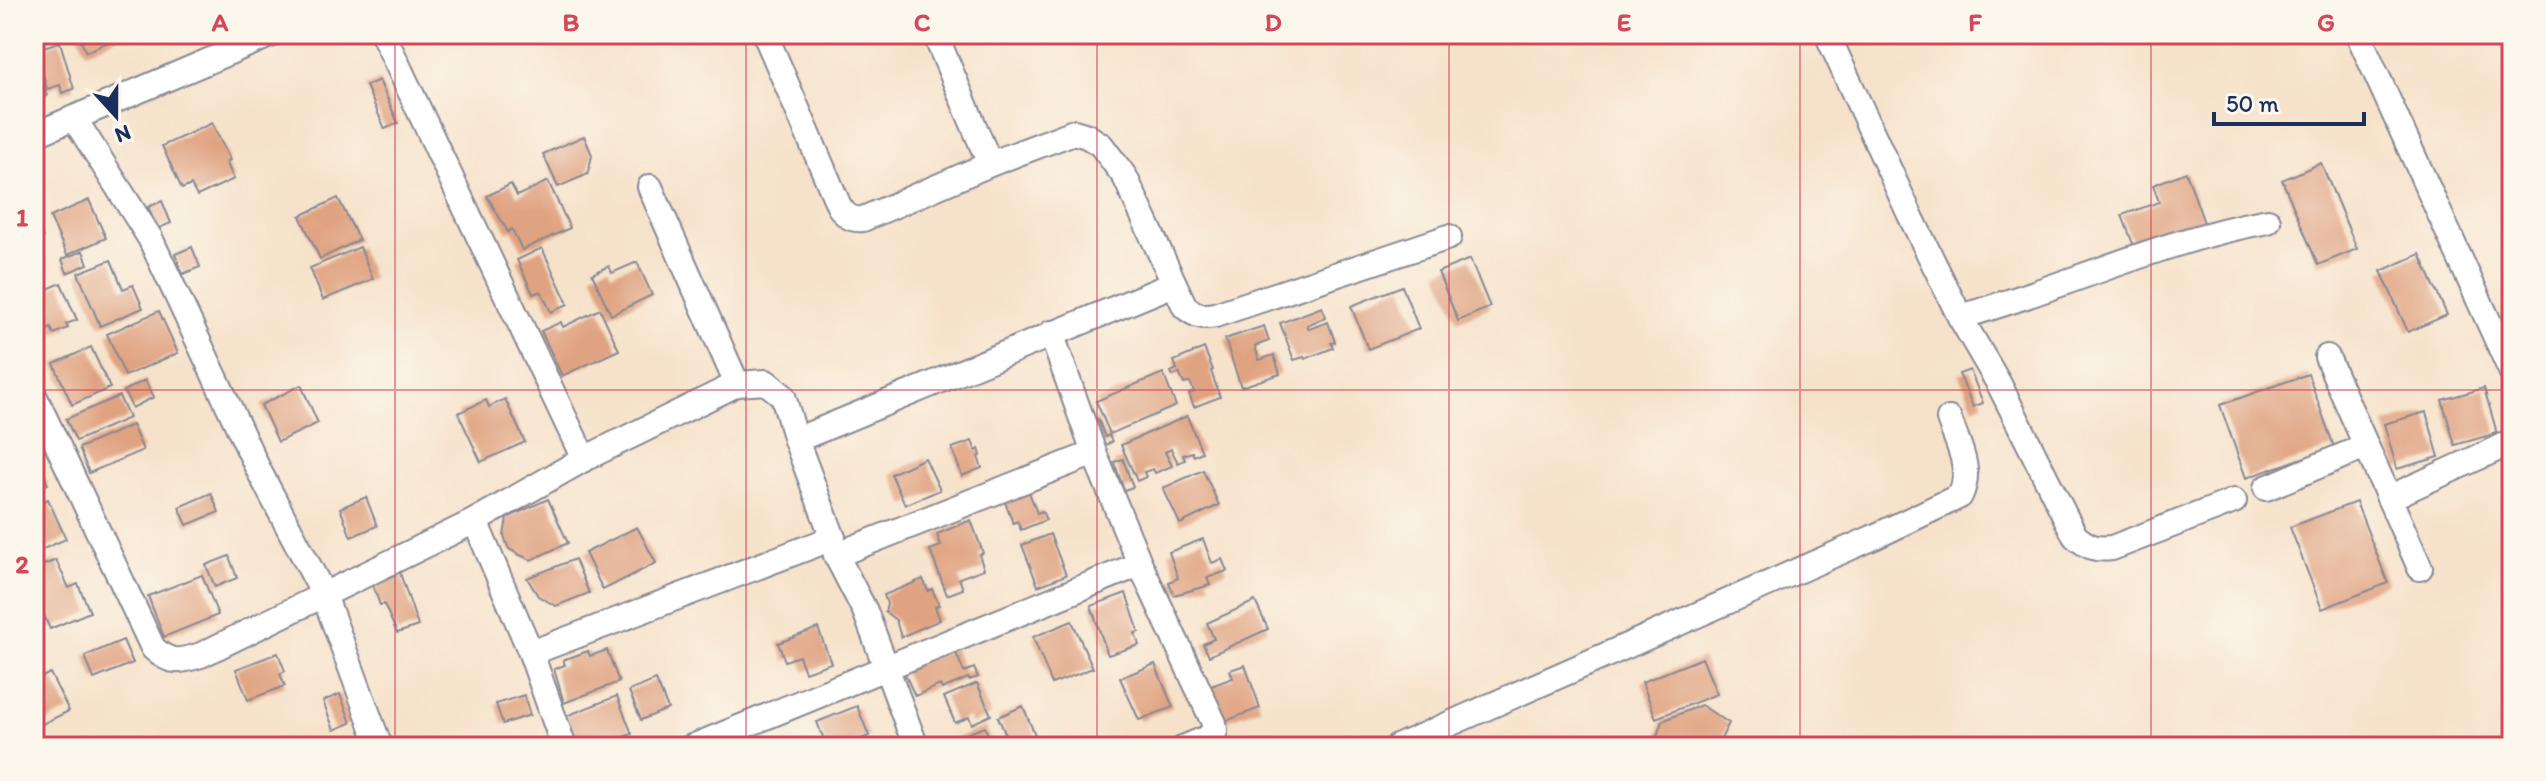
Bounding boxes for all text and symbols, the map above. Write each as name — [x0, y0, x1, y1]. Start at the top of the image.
text: A — [211, 6, 229, 38]
text: B — [563, 6, 580, 38]
text: C — [914, 6, 931, 38]
text: D — [1264, 6, 1282, 38]
text: E — [1617, 6, 1631, 38]
text: F — [1968, 6, 1982, 38]
text: G — [2317, 6, 2335, 38]
north arrow — [76, 76, 156, 156]
scale bar — [2214, 76, 2364, 126]
text: 50 m — [2226, 89, 2279, 118]
text: N — [111, 119, 135, 149]
text: 1 — [16, 201, 28, 233]
text: 2 — [15, 548, 29, 580]

